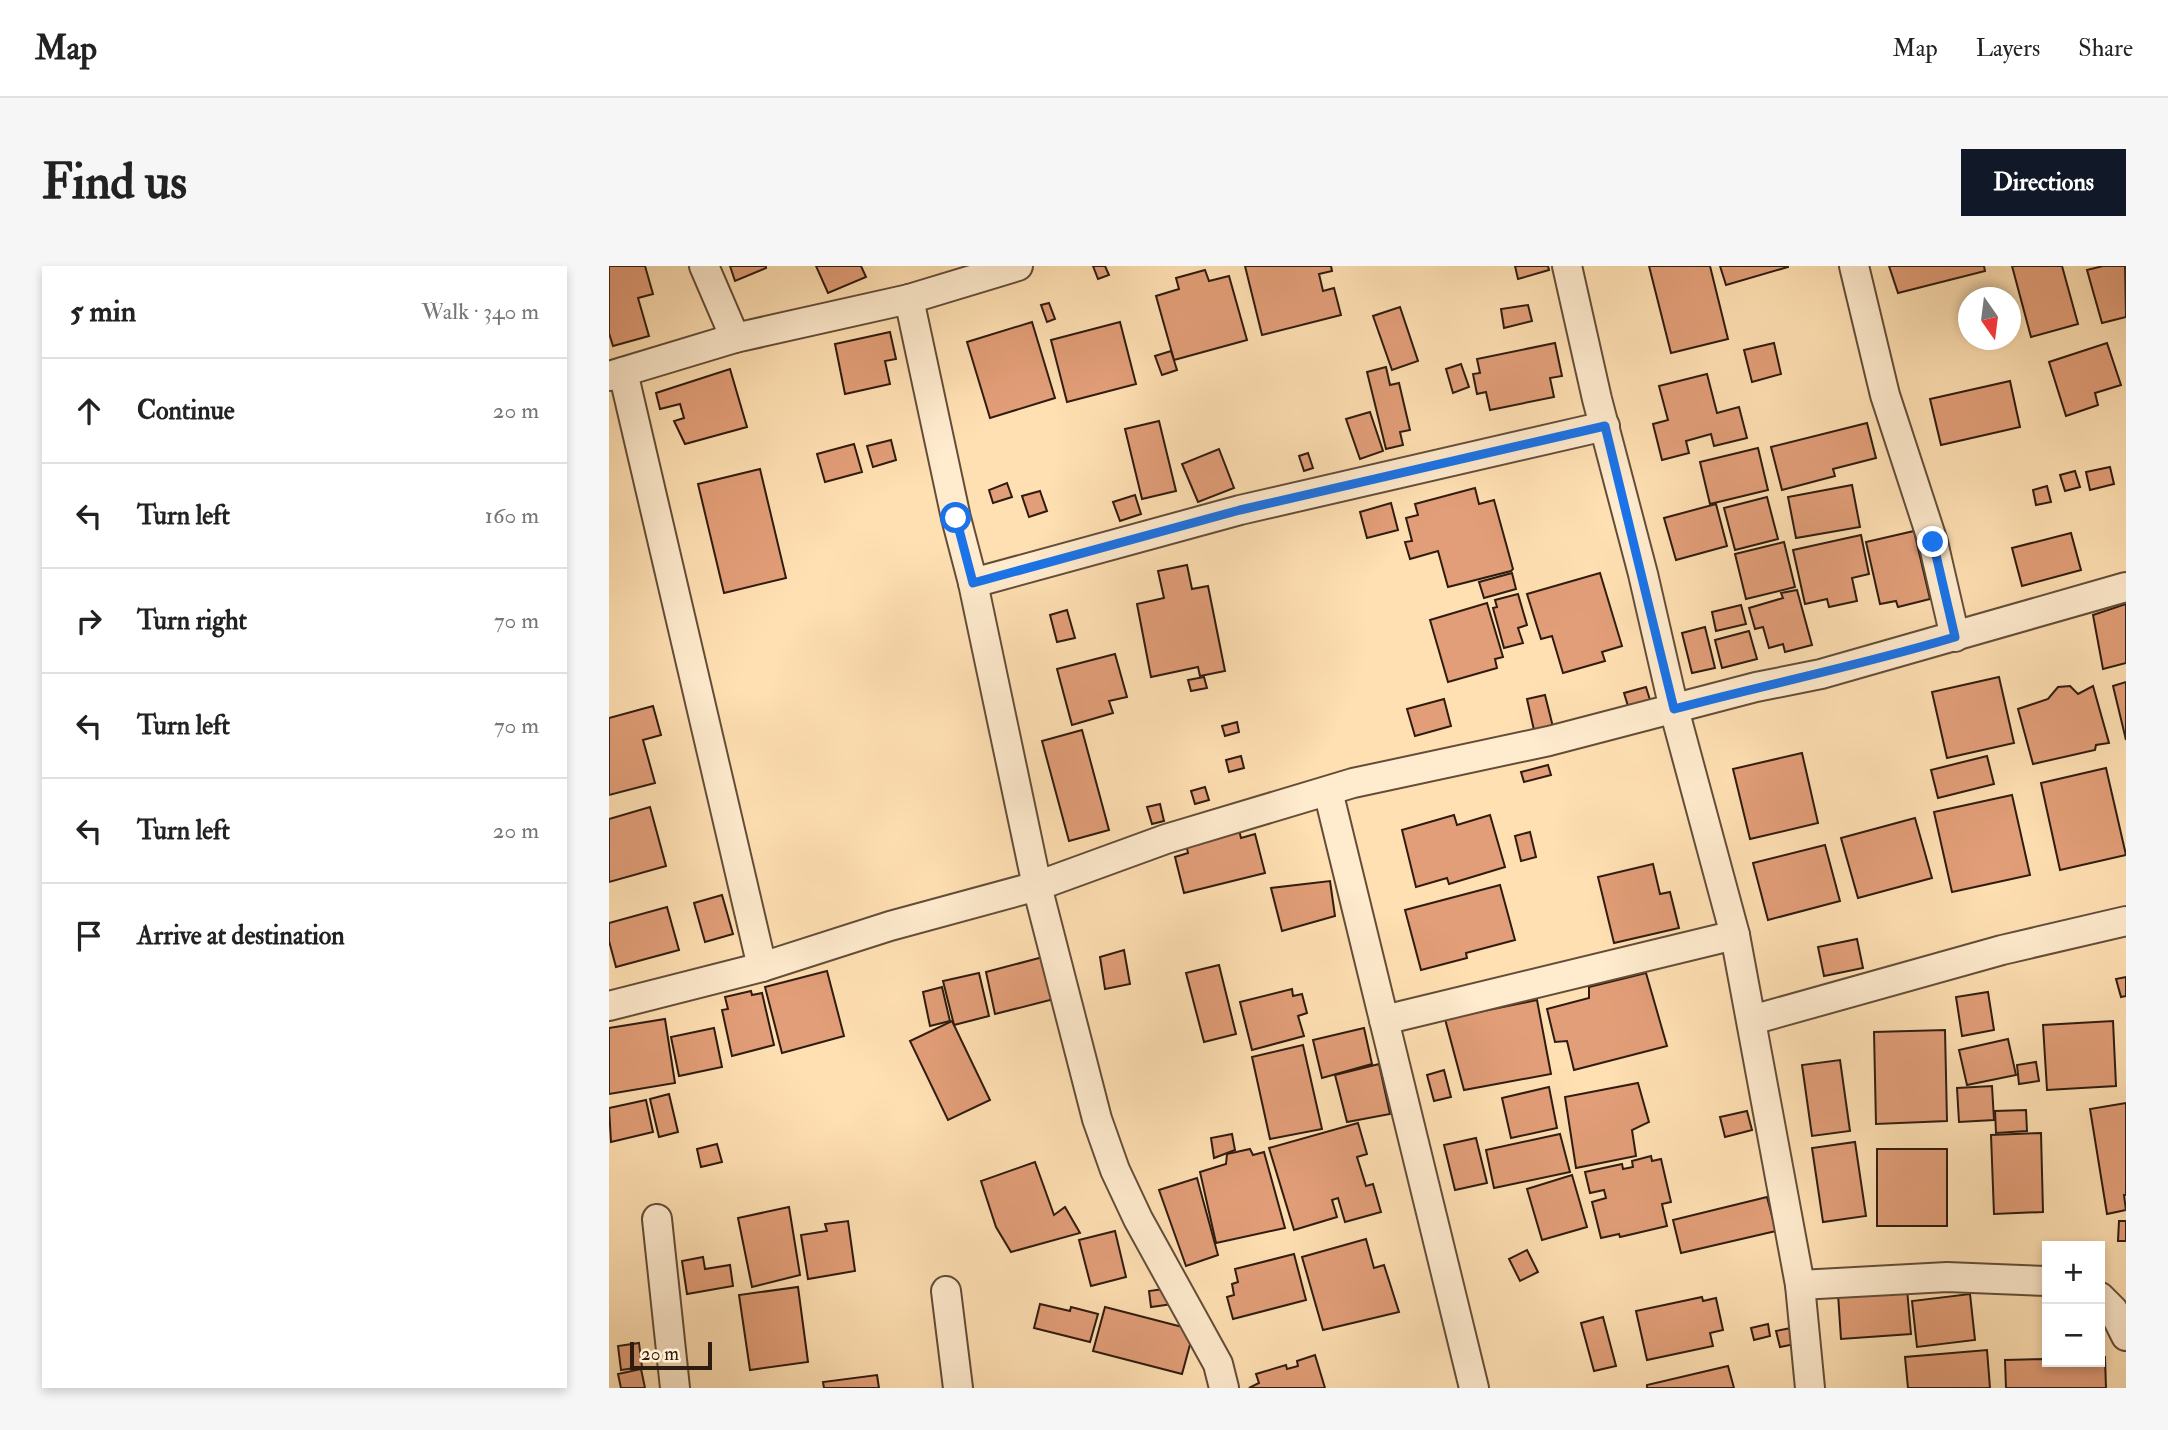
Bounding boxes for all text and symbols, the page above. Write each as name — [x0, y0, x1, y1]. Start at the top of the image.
text: Map — [35, 28, 97, 69]
text: Map — [1893, 33, 1938, 64]
text: Layers — [1976, 33, 2040, 64]
text: Share — [2078, 33, 2133, 64]
button: Directions — [1961, 149, 2126, 216]
text: Find us — [42, 152, 187, 213]
north arrow — [1958, 287, 2021, 350]
text: 5 min — [70, 293, 136, 330]
text: Walk · 340 m — [421, 297, 539, 326]
icon: ahead — [70, 392, 108, 430]
text: Continue — [137, 395, 235, 427]
text: 20 m — [493, 396, 539, 425]
icon: left — [70, 497, 108, 535]
text: Turn left — [137, 500, 230, 532]
text: 160 m — [485, 501, 539, 530]
route start — [940, 502, 971, 533]
route end — [1917, 526, 1948, 557]
icon: right — [70, 602, 108, 640]
text: Turn right — [137, 605, 247, 637]
text: 70 m — [494, 606, 539, 635]
icon: left — [70, 707, 108, 745]
text: Turn left — [137, 710, 230, 742]
text: 70 m — [494, 711, 539, 740]
icon: left — [70, 812, 108, 850]
text: Turn left — [137, 815, 230, 847]
text: 20 m — [493, 816, 539, 845]
icon: arrive — [70, 917, 108, 955]
text: Arrive at destination — [137, 920, 345, 952]
map controls — [2042, 1241, 2105, 1367]
button: + — [2042, 1241, 2105, 1304]
button: − — [2042, 1304, 2105, 1367]
scale bar — [630, 1339, 712, 1371]
text: 20 m — [641, 1342, 679, 1366]

